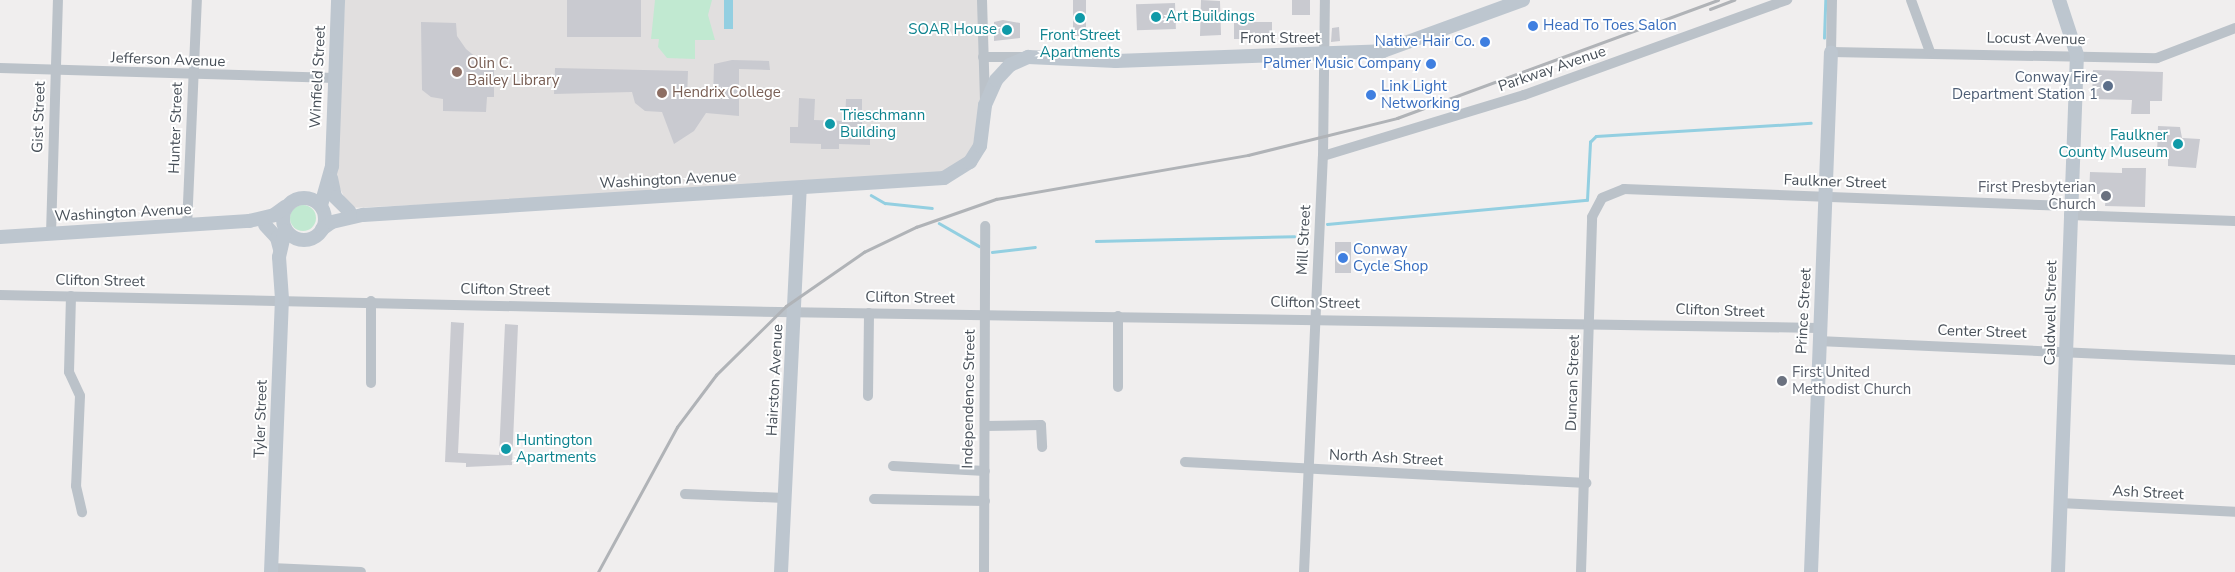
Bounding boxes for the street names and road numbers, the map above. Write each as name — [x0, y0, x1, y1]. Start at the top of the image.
street label: Winfield Street — [306, 25, 330, 129]
street label: Locust Avenue — [1986, 29, 2086, 49]
street label: Front Street — [1240, 30, 1320, 48]
street label: Parkway Avenue — [1496, 42, 1608, 96]
street label: Jefferson Avenue — [110, 49, 226, 71]
street label: Gist Street — [29, 81, 49, 153]
street label: Hunter Street — [165, 82, 187, 174]
street label: Washington Avenue — [599, 167, 737, 193]
street label: Faulkner Street — [1783, 171, 1887, 193]
street label: Washington Avenue — [54, 200, 192, 226]
street label: Mill Street — [1293, 205, 1315, 275]
street label: Caldwell Street — [2041, 260, 2061, 366]
street label: Prince Street — [1793, 267, 1815, 355]
street label: Clifton Street — [55, 271, 145, 291]
street label: Clifton Street — [460, 280, 550, 300]
street label: Clifton Street — [865, 288, 955, 308]
street label: Clifton Street — [1270, 293, 1360, 313]
street label: Clifton Street — [1675, 300, 1765, 322]
street label: Center Street — [1937, 321, 2027, 343]
street label: Hairston Avenue — [763, 323, 787, 437]
street label: Independence Street — [959, 329, 979, 469]
street label: Duncan Street — [1562, 335, 1584, 431]
street label: Tyler Street — [251, 380, 271, 458]
street label: North Ash Street — [1329, 446, 1443, 470]
street label: Ash Street — [2112, 482, 2184, 504]

